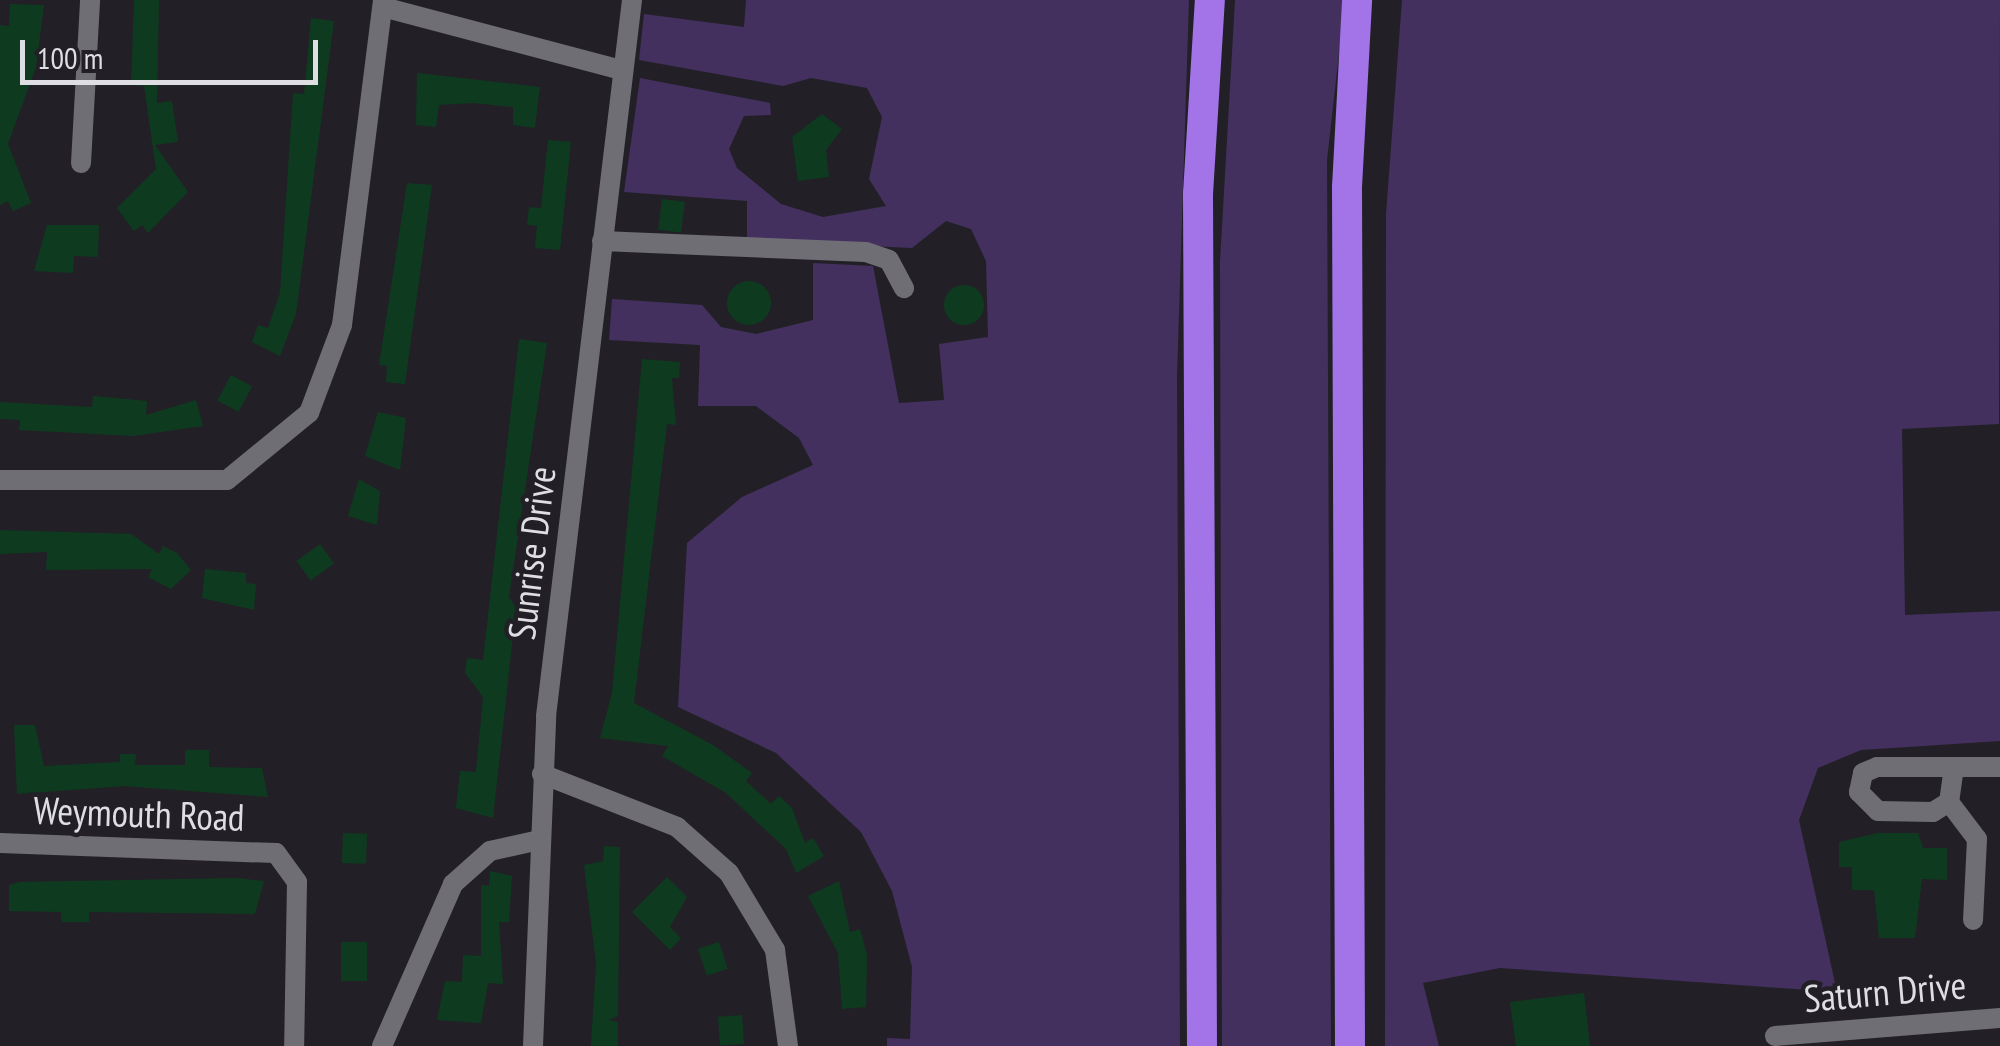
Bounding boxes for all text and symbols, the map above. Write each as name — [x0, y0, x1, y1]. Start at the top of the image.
scale bar — [25, 20, 322, 82]
text: 100 m — [37, 38, 103, 77]
street label: Sunrise Drive — [498, 464, 564, 642]
street label: Weymouth Road — [33, 787, 245, 839]
street label: Saturn Drive — [1802, 961, 1968, 1021]

